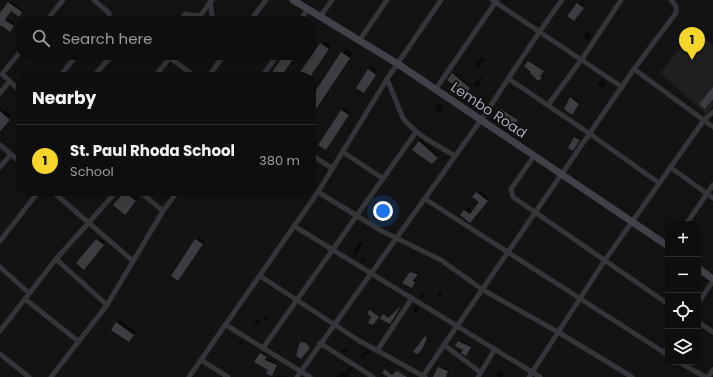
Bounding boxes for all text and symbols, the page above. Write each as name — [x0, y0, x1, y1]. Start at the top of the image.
search box — [16, 16, 316, 60]
icon: search — [30, 27, 52, 49]
pin: 1 — [679, 27, 705, 60]
text: Search here — [62, 28, 152, 49]
street label: Lembo Road — [447, 77, 531, 143]
text: Nearby — [32, 86, 96, 110]
text: St. Paul Rhoda School — [70, 140, 235, 161]
text: 1 — [43, 151, 47, 170]
text: 380 m — [259, 151, 300, 170]
text: School — [70, 162, 114, 181]
your location — [373, 201, 393, 221]
map controls — [665, 221, 701, 365]
button: + — [665, 221, 701, 257]
button: − — [665, 257, 701, 293]
button: locate — [665, 293, 701, 329]
button: layers — [665, 329, 701, 365]

